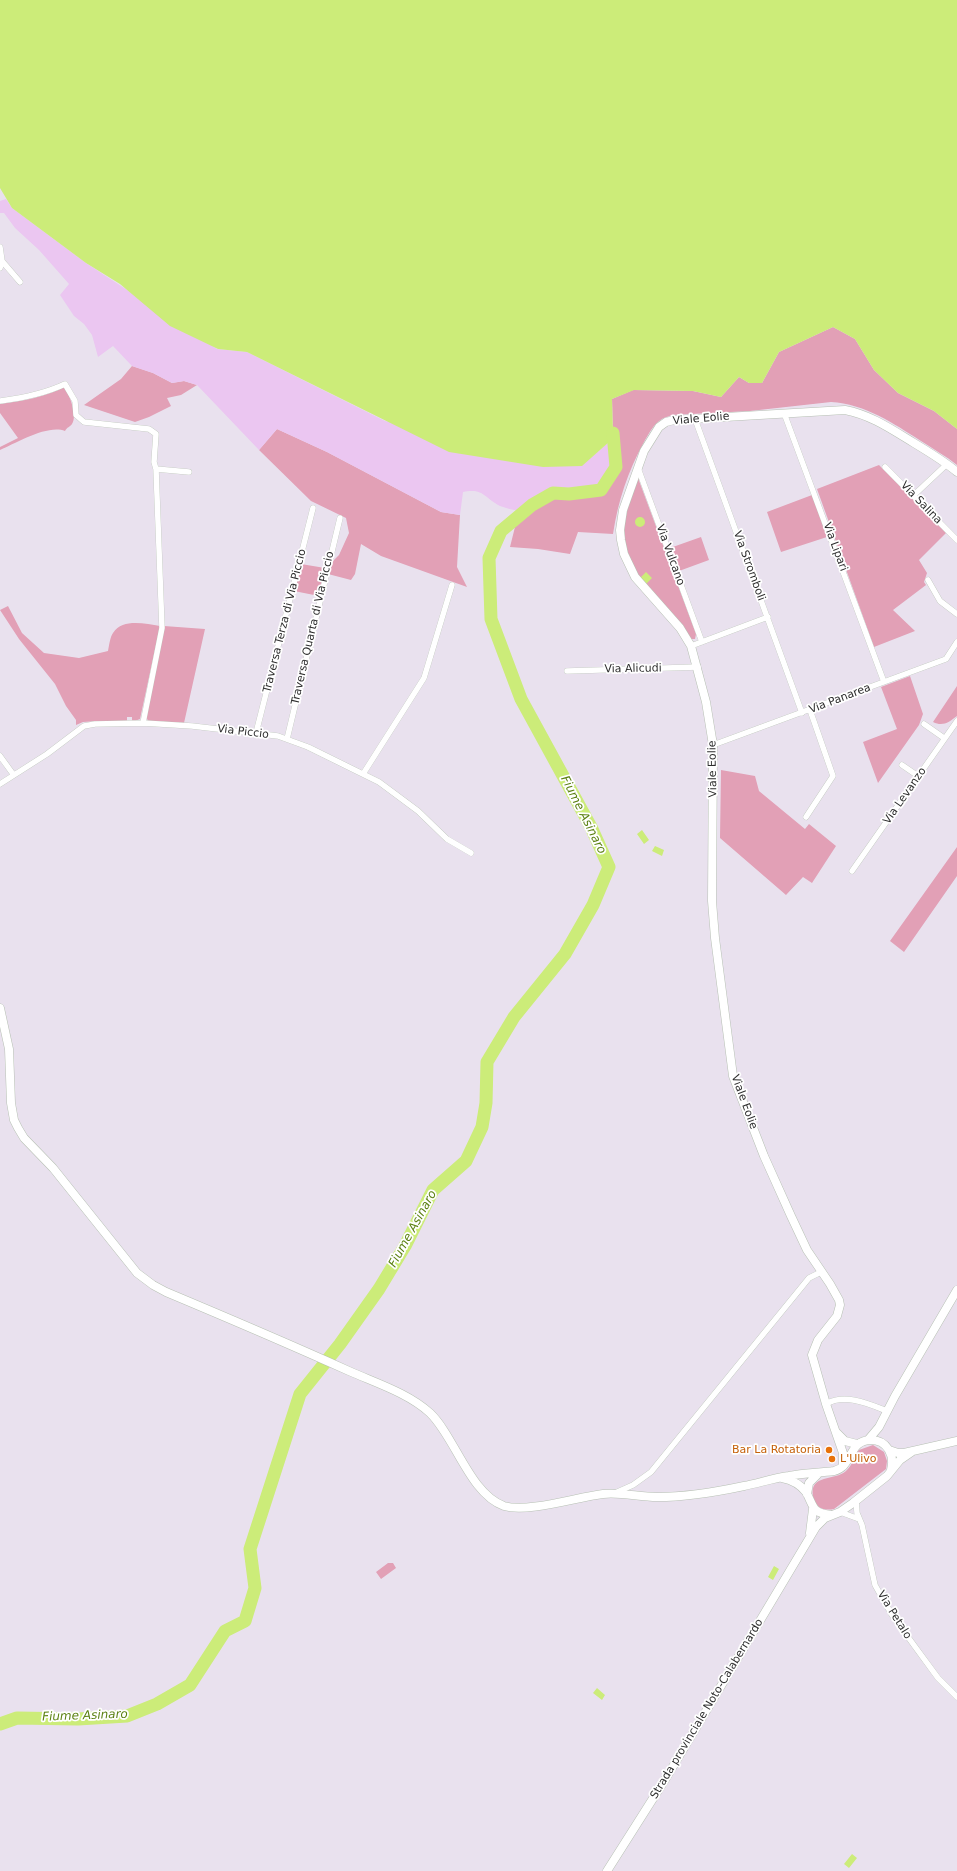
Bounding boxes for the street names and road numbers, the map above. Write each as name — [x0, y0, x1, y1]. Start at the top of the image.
street label: Viale Eolie — [672, 410, 730, 428]
street label: Via Salina — [897, 479, 945, 527]
street label: Via Lipari — [820, 521, 850, 573]
street label: Via Vulcano — [653, 523, 687, 587]
street label: Via Stromboli — [730, 529, 768, 603]
street label: Traversa Terza di Via Piccio — [261, 548, 309, 694]
street label: Traversa Quarta di Via Piccio — [289, 550, 337, 706]
street label: Via Alicudi — [604, 662, 662, 676]
street label: Via Panarea — [807, 681, 873, 717]
street label: Via Piccio — [216, 722, 270, 742]
street label: Viale Eolie — [706, 740, 720, 798]
street label: Via Levanzo — [881, 765, 929, 827]
street label: Viale Eolie — [728, 1073, 760, 1131]
street label: Via Petalo — [874, 1588, 914, 1642]
street label: Strada provinciale Noto-Calabernardo — [648, 1617, 766, 1801]

